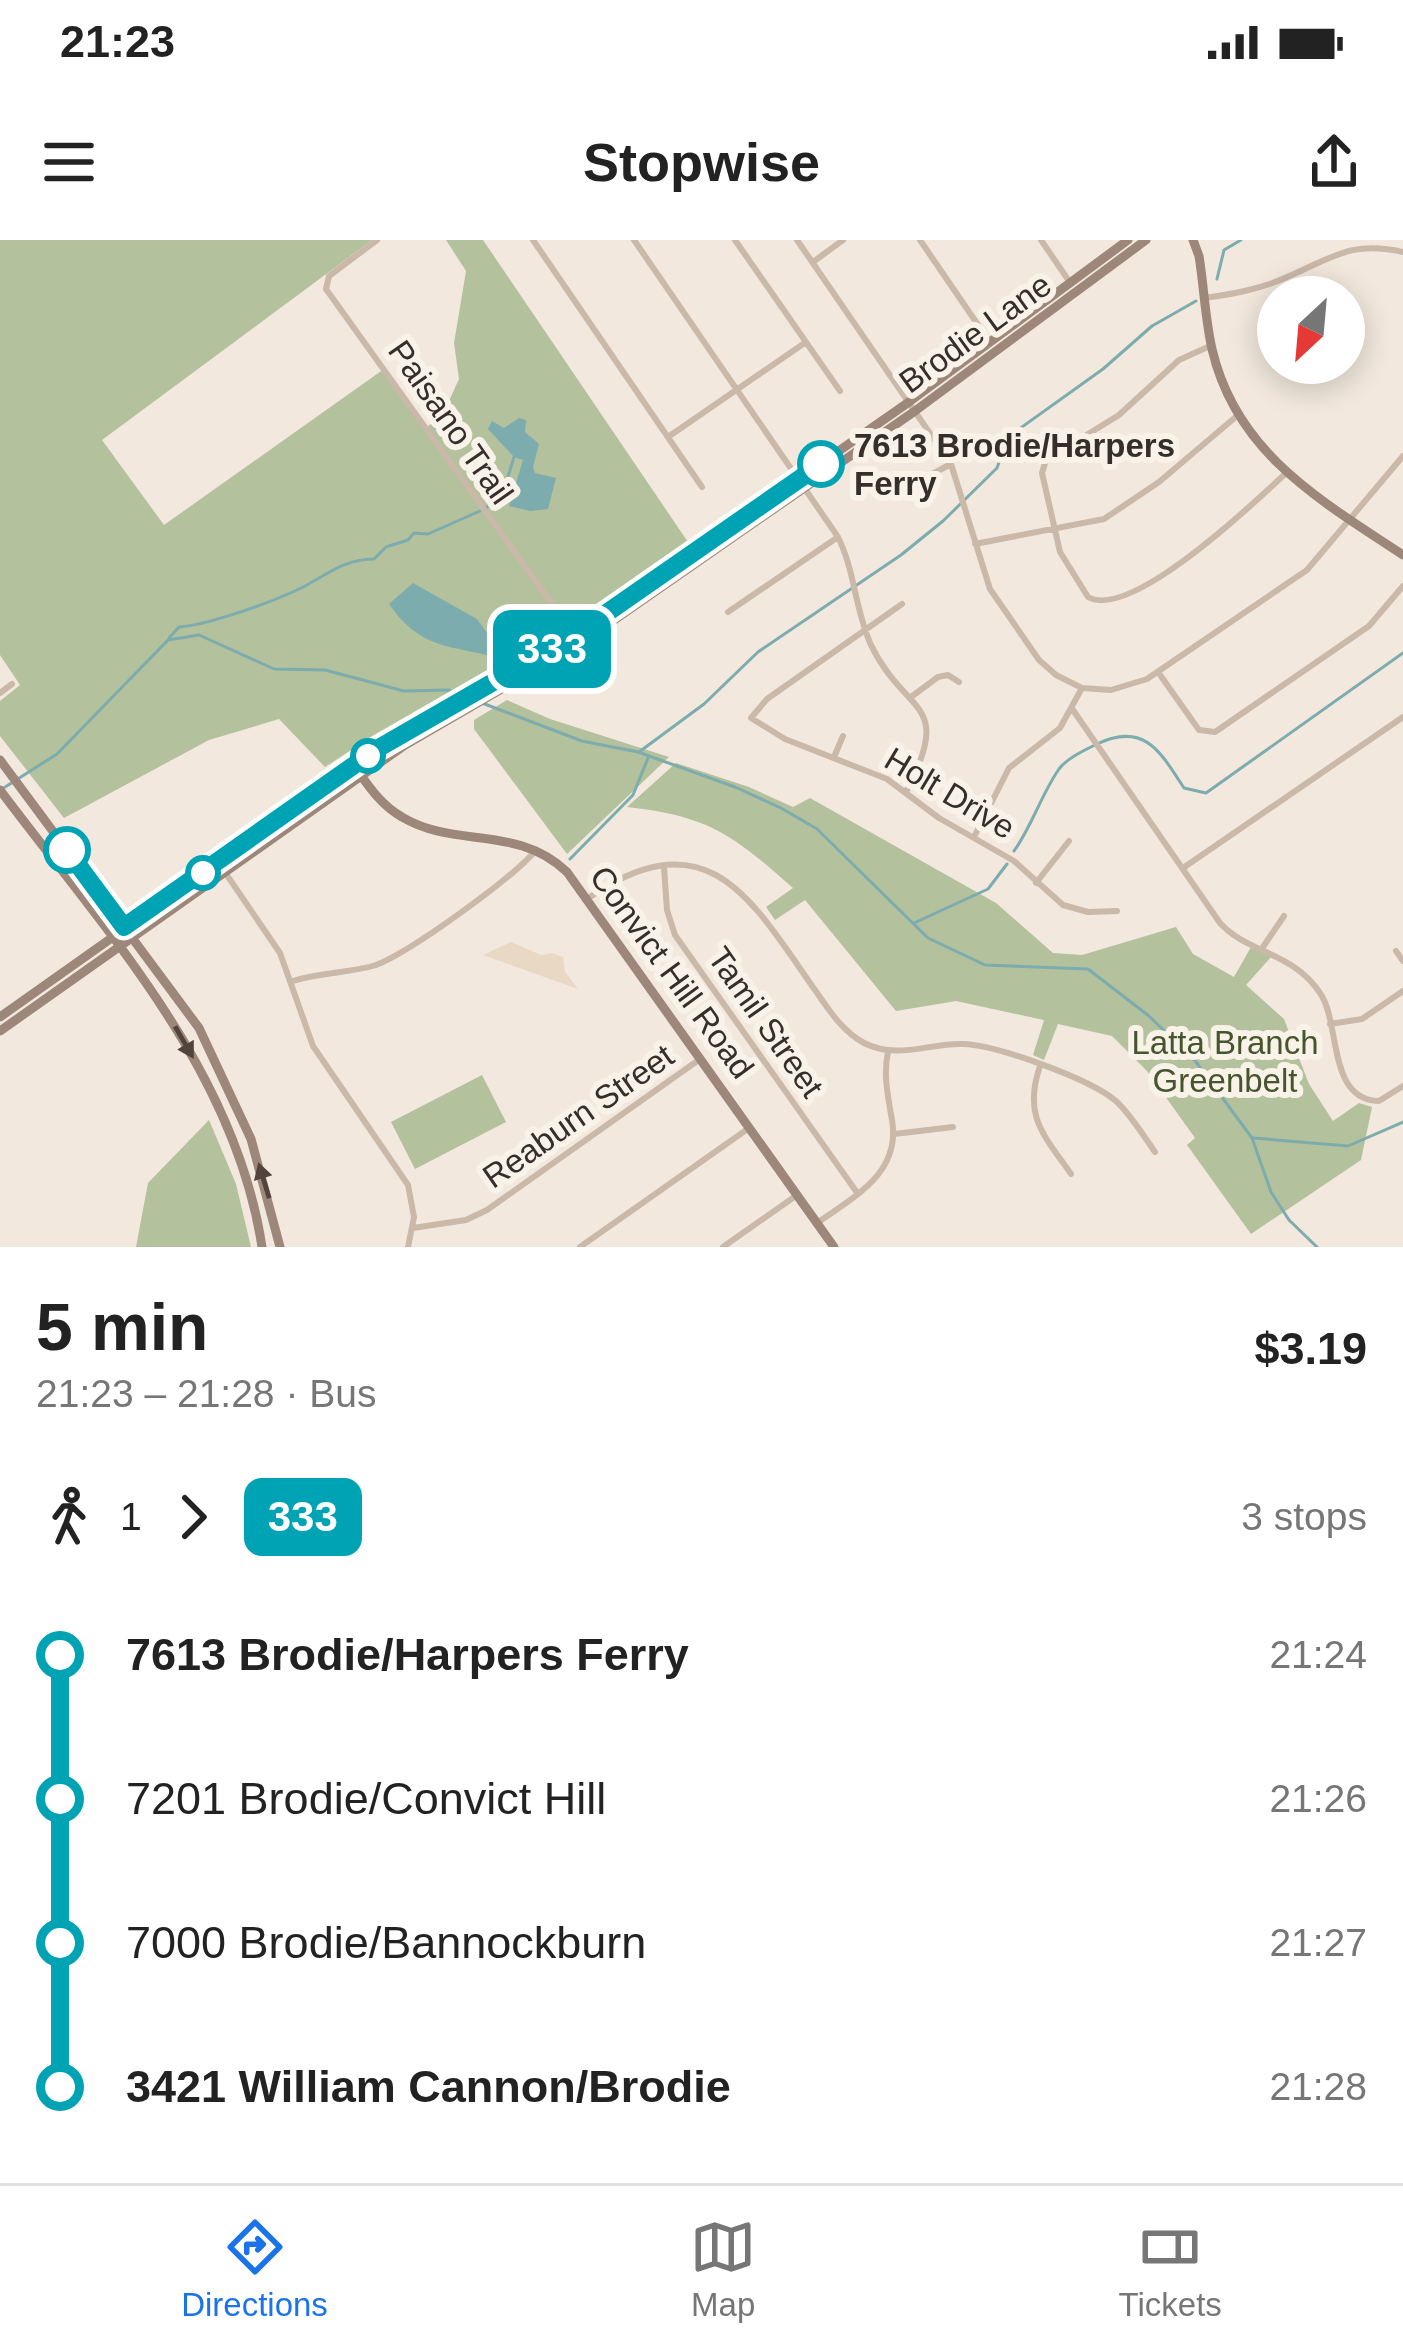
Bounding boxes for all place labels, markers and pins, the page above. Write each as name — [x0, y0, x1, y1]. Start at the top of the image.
place label: 7613 Brodie/Harpers Ferry — [854, 427, 1175, 502]
marker: 7613 Brodie/Harpers Ferry — [799, 442, 843, 486]
unlabelled marker — [352, 740, 384, 772]
unlabelled marker — [45, 828, 89, 872]
unlabelled marker — [187, 857, 219, 889]

